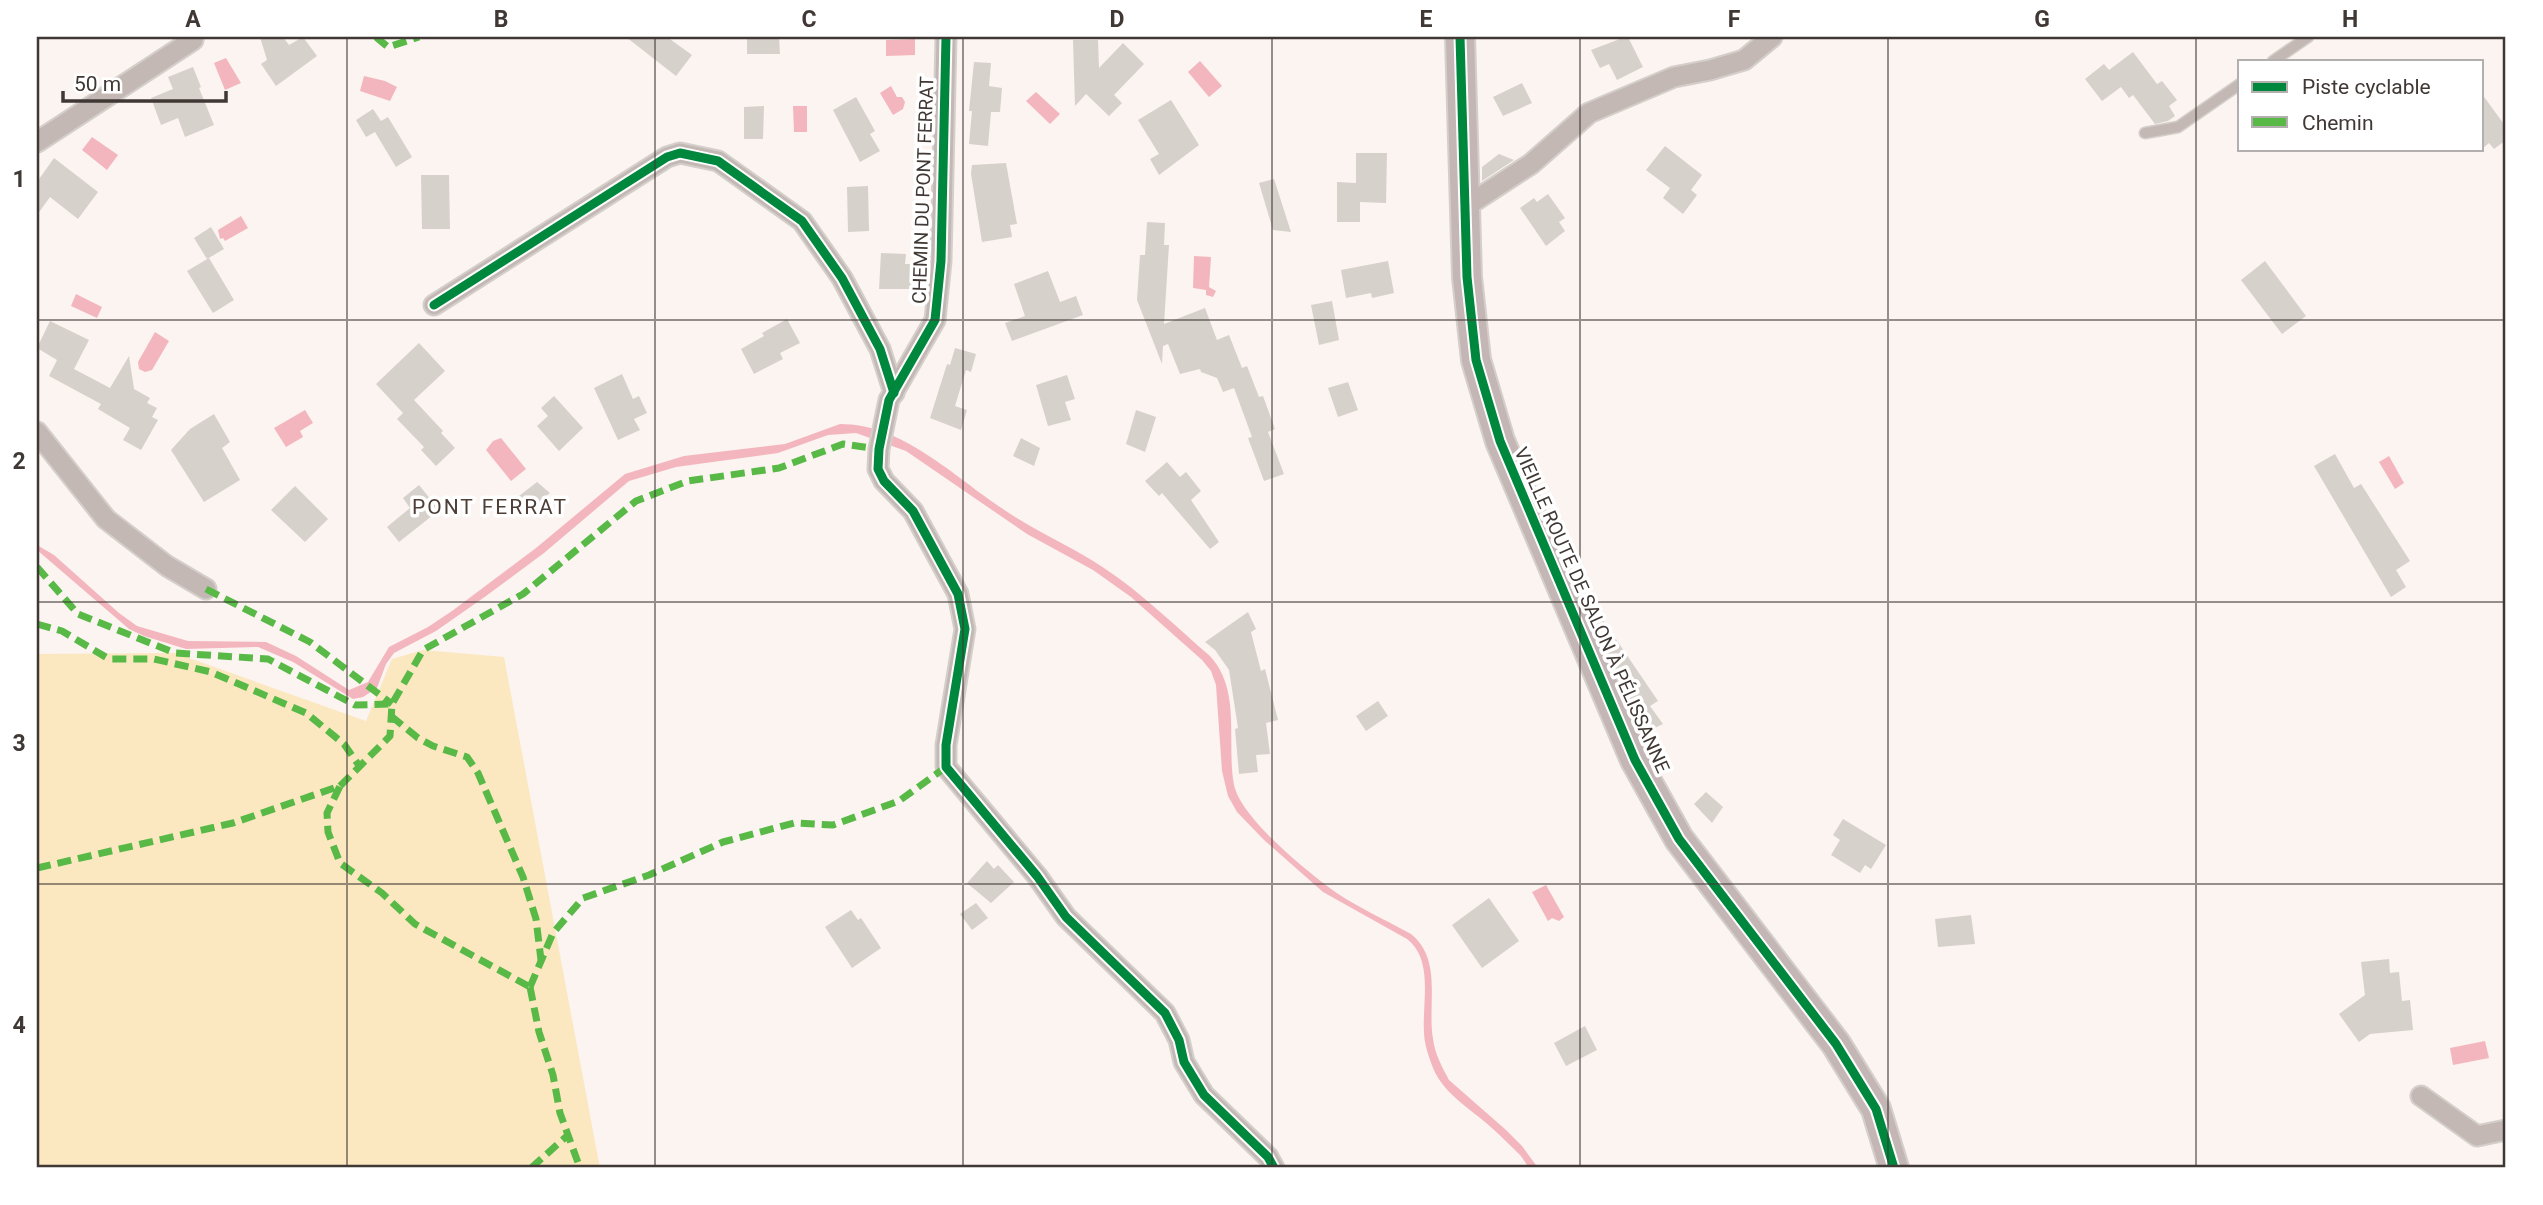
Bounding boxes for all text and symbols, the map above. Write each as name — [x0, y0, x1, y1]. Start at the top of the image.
text: A — [185, 6, 201, 33]
text: B — [494, 6, 508, 33]
text: C — [801, 6, 817, 33]
text: D — [1110, 6, 1124, 33]
text: E — [1420, 6, 1433, 33]
text: F — [1728, 6, 1741, 33]
text: G — [2034, 6, 2050, 33]
text: H — [2342, 6, 2358, 33]
scale bar — [63, 60, 226, 104]
legend — [2238, 60, 2484, 150]
text: 50 m — [74, 72, 121, 96]
text: Piste cyclable — [2302, 75, 2431, 99]
street label: CHEMIN DU PONT FERRAT — [908, 76, 938, 304]
text: Chemin — [2302, 111, 2374, 135]
text: 1 — [12, 166, 26, 193]
street label: VIEILLE ROUTE DE SALON À PÉLISSANNE — [1510, 444, 1675, 777]
text: 2 — [12, 448, 26, 475]
district label: PONT FERRAT — [412, 495, 568, 519]
text: 3 — [12, 730, 26, 757]
text: 4 — [12, 1012, 26, 1039]

